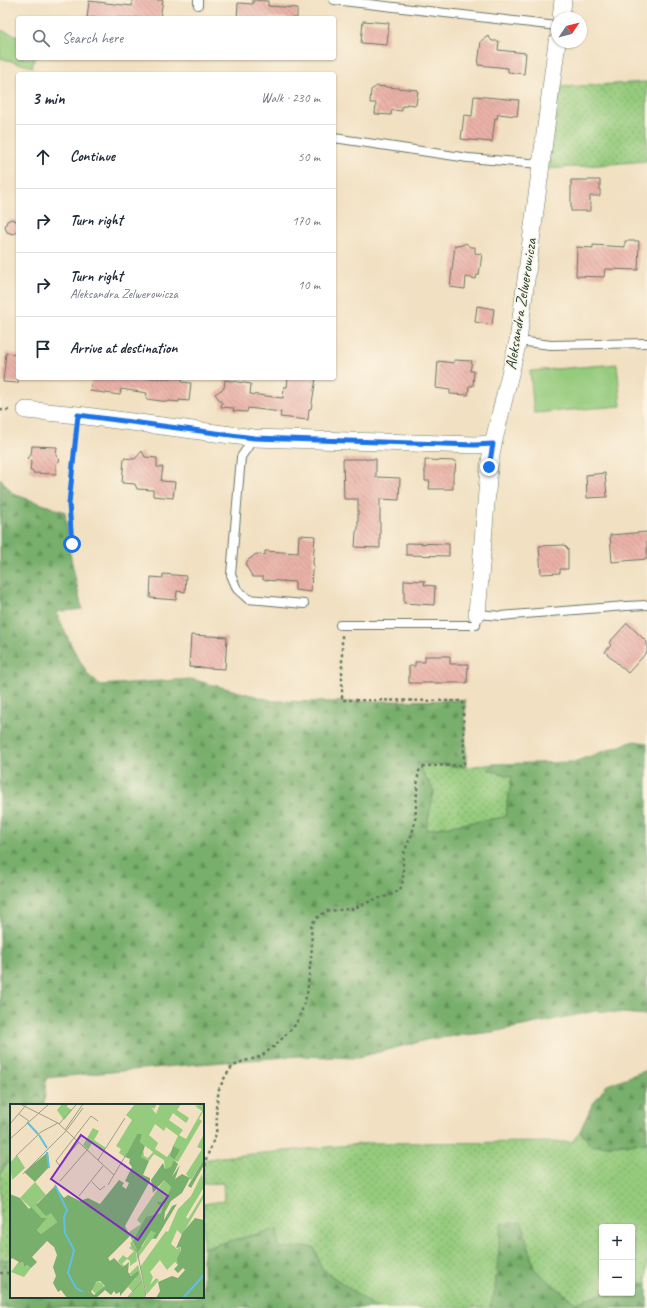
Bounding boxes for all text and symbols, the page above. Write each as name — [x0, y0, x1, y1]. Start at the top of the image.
north arrow — [551, 12, 587, 48]
search box — [16, 16, 336, 60]
icon: search — [30, 27, 52, 49]
text: Search here — [62, 29, 123, 48]
text: 3 min — [32, 88, 65, 109]
text: Walk · 230 m — [261, 90, 320, 106]
icon: ahead — [32, 146, 54, 168]
text: Continue — [70, 147, 115, 166]
text: 50 m — [298, 149, 320, 165]
icon: right — [32, 210, 54, 232]
text: Turn right — [70, 211, 123, 230]
text: 170 m — [292, 213, 320, 229]
street label: Aleksandra Zelwerowicza — [501, 235, 541, 371]
text: Turn right — [70, 267, 123, 286]
icon: right — [32, 274, 54, 296]
text: 10 m — [298, 277, 320, 293]
text: Aleksandra Zelwerowicza — [70, 286, 178, 302]
icon: arrive — [32, 338, 54, 360]
text: Arrive at destination — [70, 339, 177, 358]
route end — [480, 458, 498, 476]
route start — [63, 535, 81, 553]
inset map — [10, 1104, 204, 1298]
map controls — [599, 1224, 635, 1296]
button: + — [599, 1224, 635, 1260]
button: − — [599, 1260, 635, 1296]

